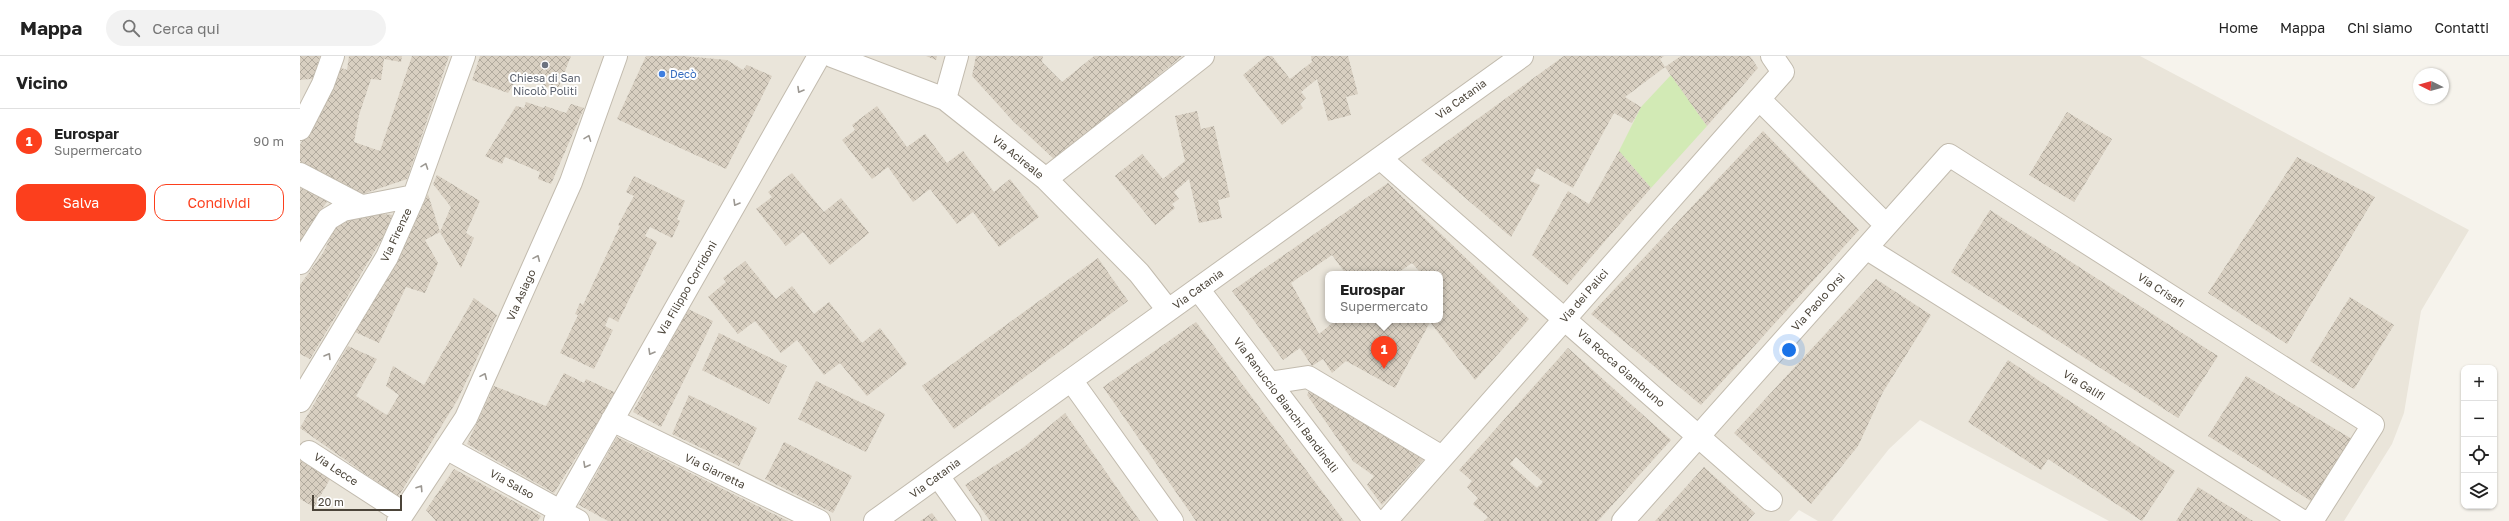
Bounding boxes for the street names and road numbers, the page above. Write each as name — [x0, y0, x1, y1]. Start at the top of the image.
street label: Via Catania — [1433, 76, 1489, 121]
street label: Via Acireale — [990, 132, 1047, 181]
street label: Via Firenze — [377, 206, 414, 264]
street label: Via Filippo Corridoni — [654, 238, 719, 337]
street label: Via Catania — [1170, 266, 1226, 311]
street label: Via dei Palici — [1557, 266, 1610, 325]
street label: Via Asiago — [503, 267, 538, 323]
street label: Via Paolo Orsi — [1788, 270, 1847, 333]
street label: Via Crisafi — [2136, 270, 2187, 309]
street label: Via Rocca Giambruno — [1575, 326, 1668, 410]
street label: Via Ranuccio Bianchi Bandinelli — [1231, 335, 1341, 475]
street label: Via Galifi — [2061, 367, 2108, 402]
street label: Via Lecce — [312, 449, 361, 488]
street label: Via Giarretta — [683, 450, 748, 491]
street label: Via Catania — [907, 455, 963, 500]
street label: Via Salso — [488, 466, 537, 501]

